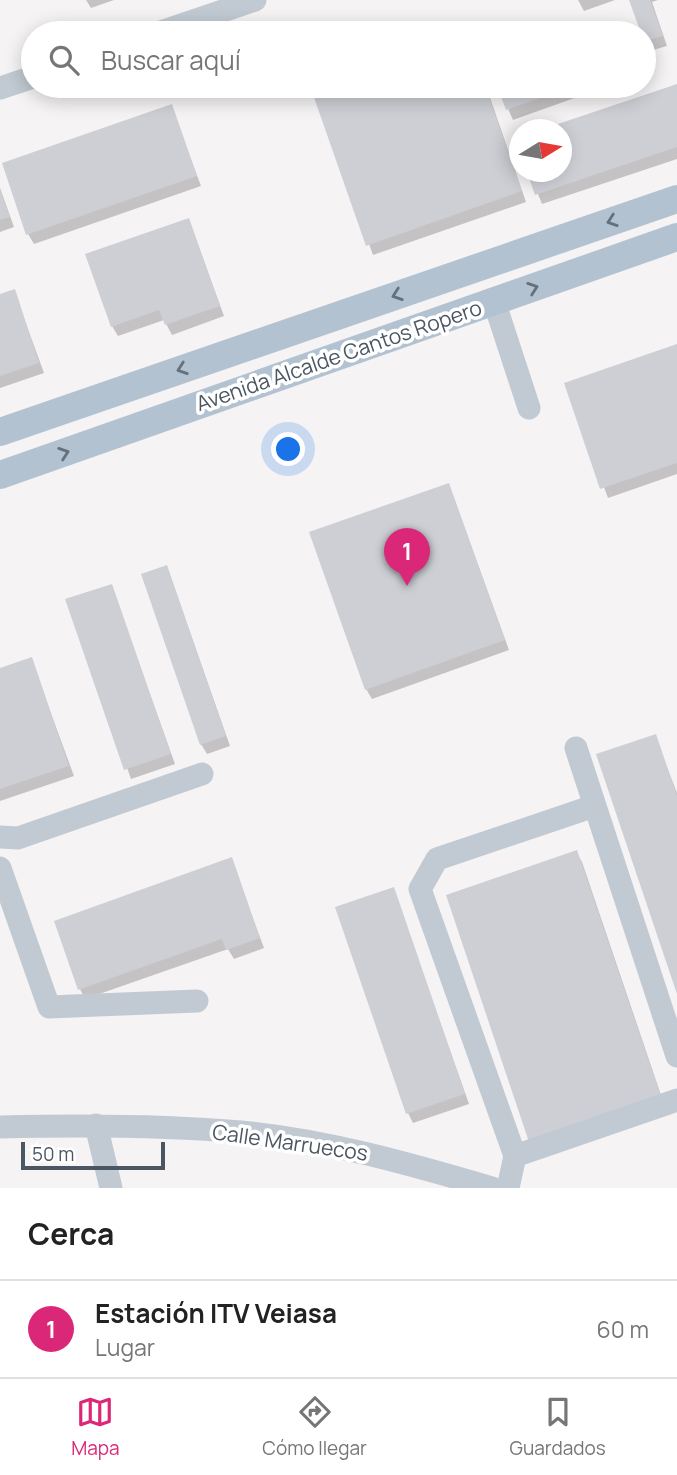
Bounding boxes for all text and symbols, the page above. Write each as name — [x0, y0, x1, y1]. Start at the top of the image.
search box — [21, 21, 656, 98]
icon: search — [45, 41, 83, 79]
text: Buscar aquí — [101, 42, 241, 78]
north arrow — [509, 119, 572, 182]
one-way arrow — [607, 213, 619, 227]
one-way arrow — [527, 282, 539, 296]
one-way arrow — [392, 287, 404, 301]
street label: Avenida Alcalde Cantos Ropero — [192, 293, 485, 417]
one-way arrow — [177, 361, 189, 375]
your location — [271, 432, 305, 466]
one-way arrow — [58, 447, 70, 461]
pin: 1 — [384, 528, 430, 586]
street label: Calle Marruecos — [211, 1117, 370, 1167]
scale bar — [21, 1139, 164, 1171]
text: 50 m — [32, 1141, 74, 1167]
text: Cerca — [28, 1213, 114, 1254]
text: Estación ITV Veiasa — [95, 1295, 337, 1331]
text: 1 — [46, 1313, 56, 1345]
text: 60 m — [597, 1313, 649, 1345]
text: Lugar — [95, 1331, 155, 1363]
tab: Mapa — [71, 1393, 120, 1461]
tab: Cómo llegar — [262, 1393, 367, 1461]
tab: Guardados — [510, 1393, 606, 1461]

